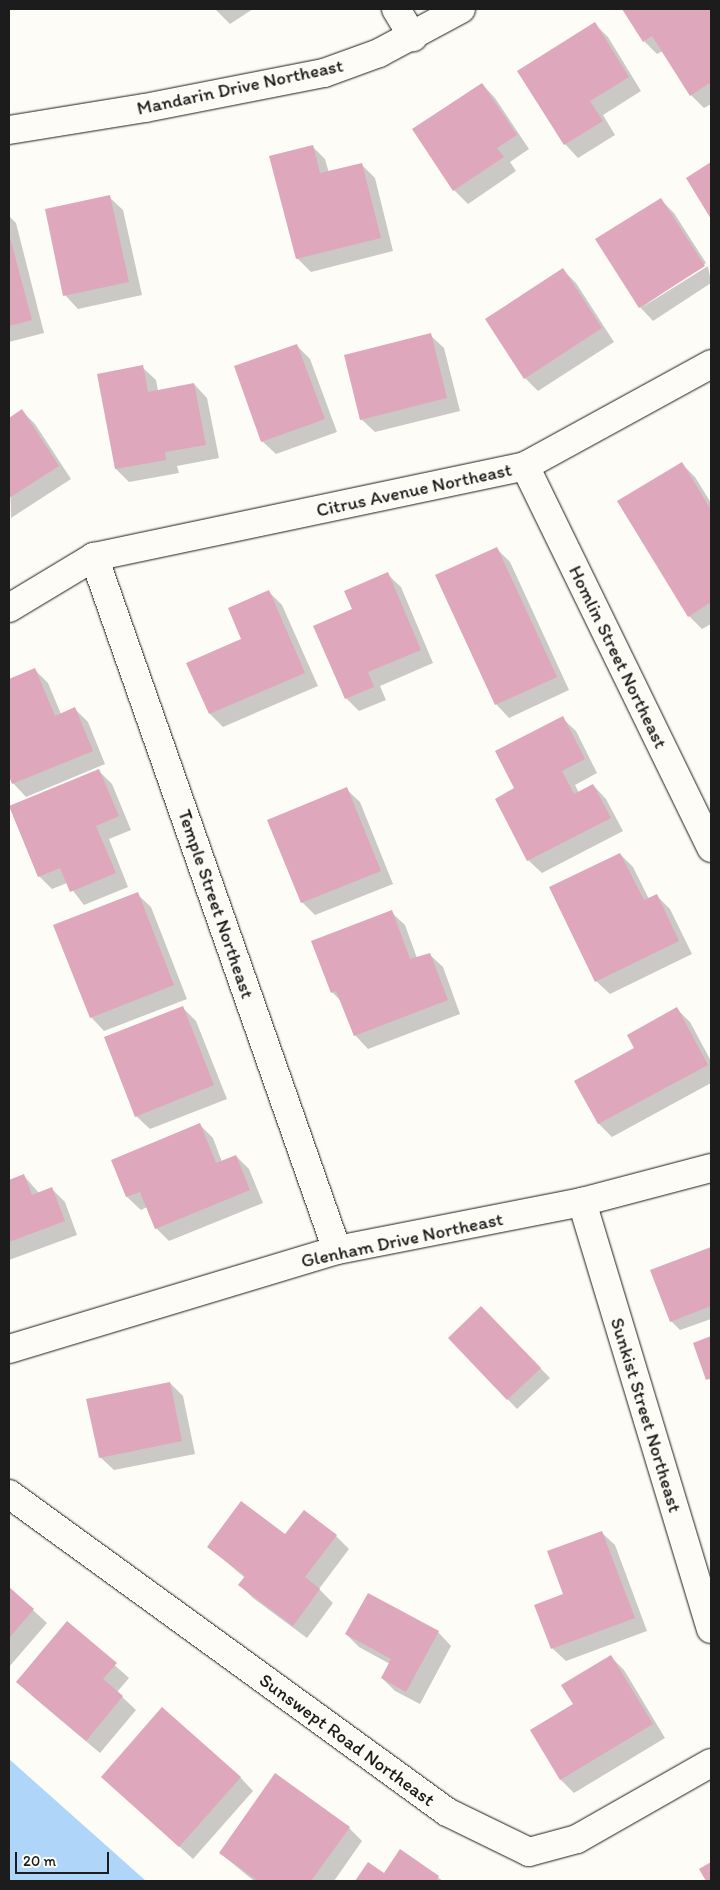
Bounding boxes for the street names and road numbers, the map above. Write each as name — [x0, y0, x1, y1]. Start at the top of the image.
street label: Mandarin Drive Northeast — [134, 54, 346, 120]
street label: Citrus Avenue Northeast — [314, 458, 514, 522]
street label: Homlin Street Northeast — [564, 562, 672, 752]
street label: Temple Street Northeast — [173, 807, 259, 1001]
street label: Glenham Drive Northeast — [299, 1207, 505, 1273]
street label: Sunkist Street Northeast — [605, 1315, 687, 1515]
street label: Sunswept Road Northeast — [255, 1669, 439, 1811]

